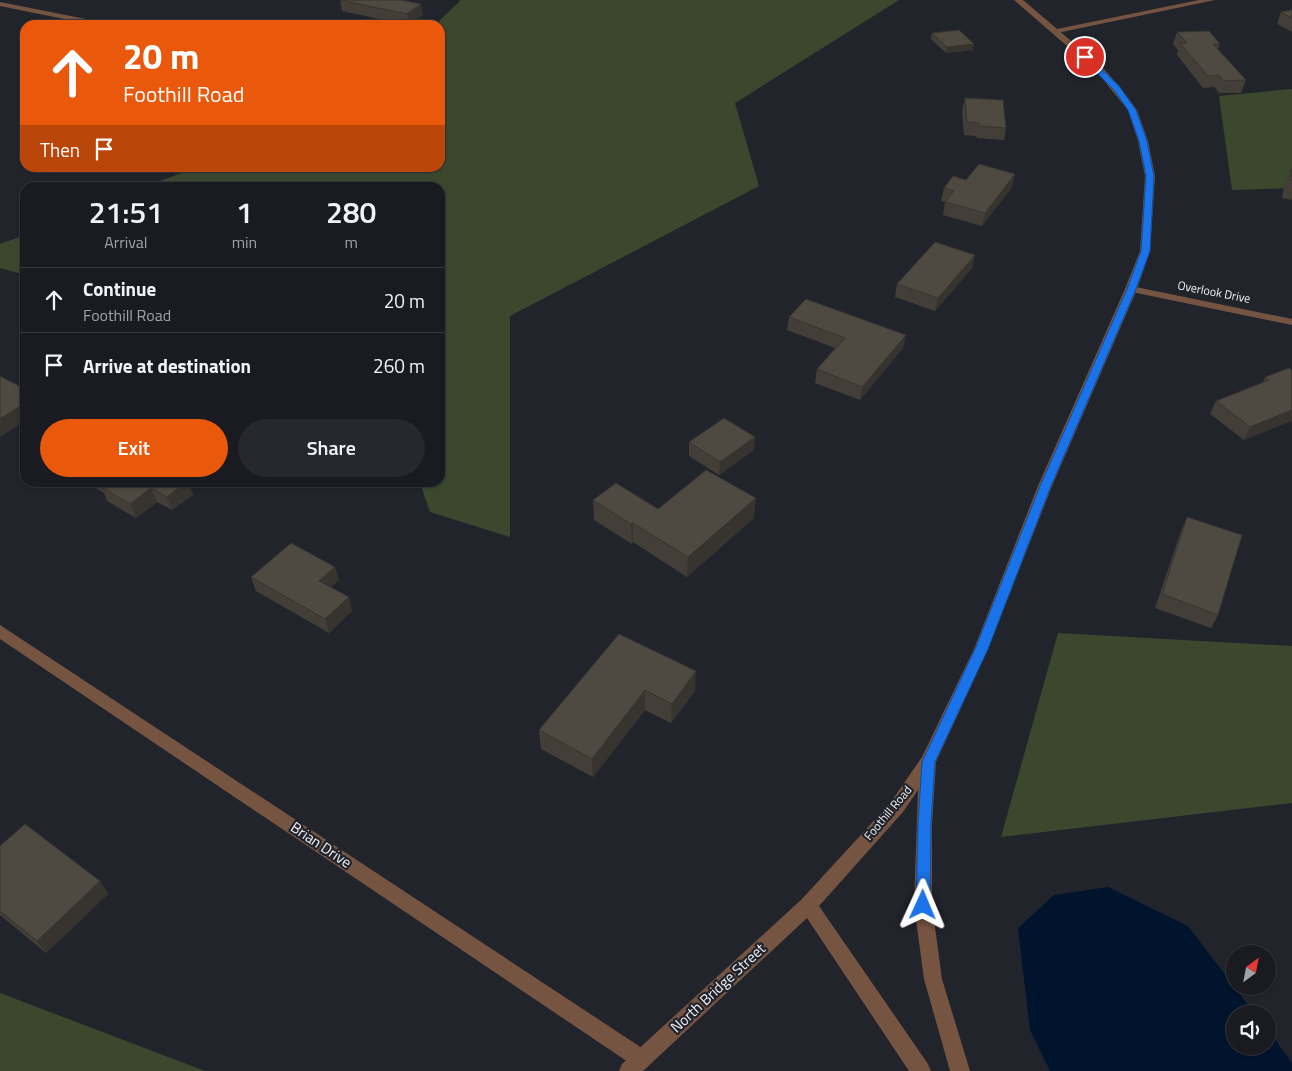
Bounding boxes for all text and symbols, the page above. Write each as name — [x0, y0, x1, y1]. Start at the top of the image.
text: 20 m — [123, 29, 199, 83]
pin — [1064, 36, 1106, 78]
icon: ahead — [40, 40, 105, 105]
icon: arrive — [1071, 43, 1099, 71]
text: Foothill Road — [123, 77, 244, 111]
text: Then — [40, 135, 80, 164]
icon: arrive — [90, 135, 118, 163]
text: 21:51 — [89, 189, 163, 235]
text: 1 — [236, 189, 253, 235]
text: 280 — [326, 189, 376, 235]
text: Arrival — [104, 230, 148, 254]
text: min — [232, 230, 257, 254]
text: m — [344, 230, 358, 254]
text: Continue — [83, 274, 156, 303]
street label: Overlook Drive — [1176, 275, 1252, 308]
icon: ahead — [40, 286, 68, 314]
text: 20 m — [384, 286, 425, 315]
text: Foothill Road — [83, 303, 171, 327]
icon: arrive — [40, 351, 68, 379]
text: Arrive at destination — [83, 351, 251, 380]
text: 260 m — [373, 351, 425, 380]
button: Exit — [40, 419, 228, 477]
button: Share — [238, 419, 425, 477]
street label: Foothill Road — [859, 781, 916, 844]
street label: Brian Drive — [286, 816, 356, 874]
position arrow — [896, 878, 948, 930]
street label: North Bridge Street — [665, 937, 771, 1038]
north arrow — [1226, 945, 1276, 995]
map controls — [1226, 945, 1276, 1055]
button: sound — [1226, 1005, 1276, 1055]

